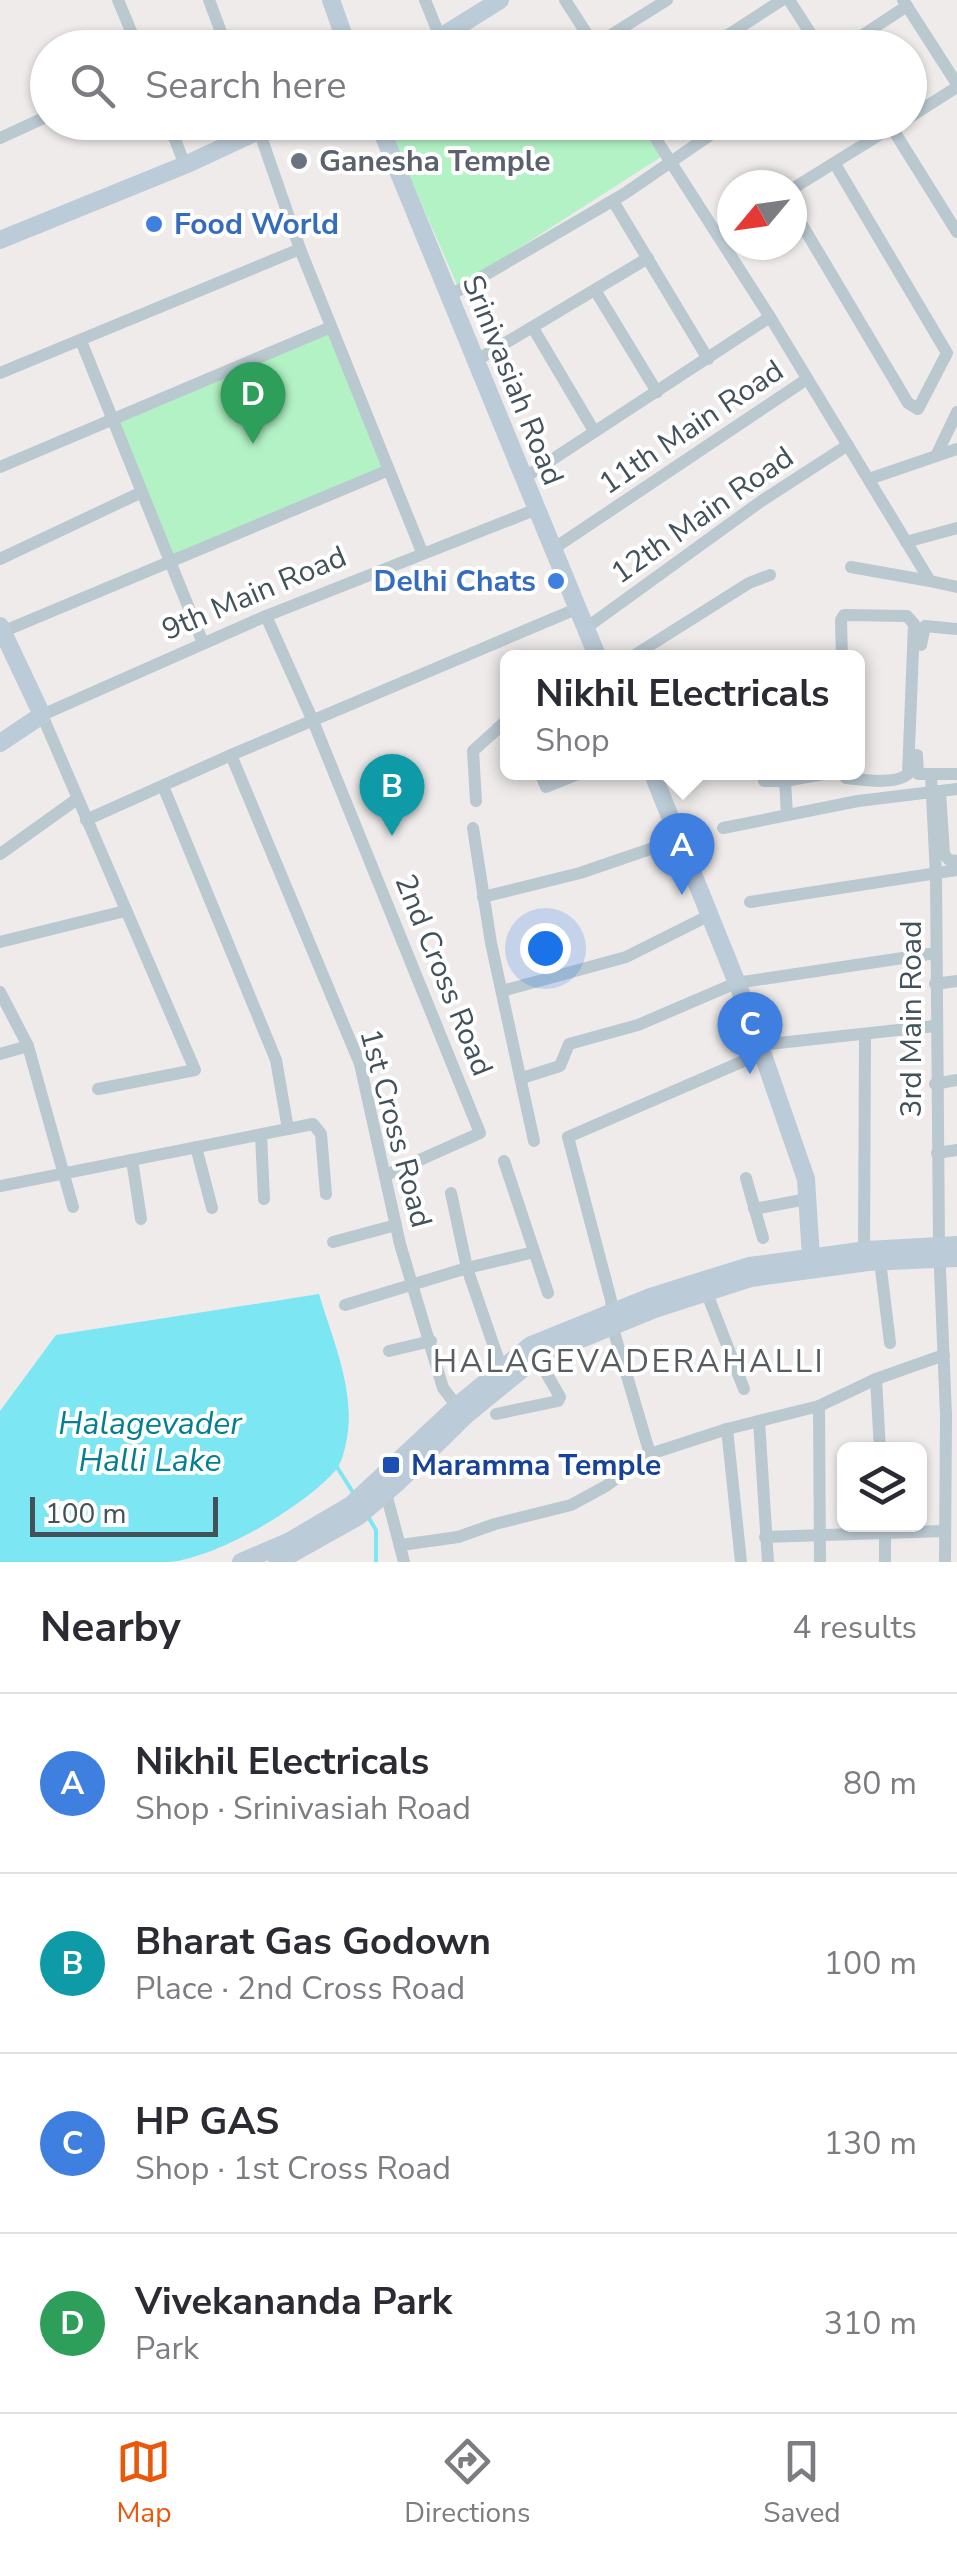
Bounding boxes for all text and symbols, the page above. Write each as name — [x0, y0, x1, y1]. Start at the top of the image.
search box — [30, 30, 927, 140]
icon: search — [65, 58, 120, 113]
text: Search here — [145, 60, 346, 111]
place label: Ganesha Temple — [319, 141, 551, 182]
marker: Ganesha Temple — [288, 150, 310, 172]
north arrow — [717, 170, 807, 260]
place label: Food World — [174, 204, 339, 245]
marker: Food World — [143, 213, 165, 235]
street label: Srinivasiah Road — [452, 269, 573, 491]
street label: 11th Main Road — [591, 350, 792, 504]
pin: D — [220, 362, 286, 444]
street label: 12th Main Road — [603, 437, 802, 594]
street label: 9th Main Road — [156, 536, 353, 651]
place label: Delhi Chats — [374, 561, 536, 602]
marker: Delhi Chats — [545, 570, 567, 592]
popup — [500, 650, 865, 780]
text: Nikhil Electricals — [535, 668, 830, 719]
text: Shop — [535, 719, 610, 762]
pin: B — [360, 754, 424, 836]
pin: A — [650, 812, 714, 895]
street label: 2nd Cross Road — [384, 868, 503, 1082]
street label: 3rd Main Road — [891, 921, 932, 1117]
your location — [520, 923, 571, 974]
pin: C — [718, 992, 782, 1074]
street label: 1st Cross Road — [349, 1024, 442, 1232]
district label: HALAGEVADERAHALLI — [433, 1340, 825, 1383]
water label: Halagevader Halli Lake — [58, 1402, 243, 1482]
map controls — [837, 1442, 927, 1532]
button: layers — [837, 1442, 927, 1532]
place label: Maramma Temple — [411, 1445, 661, 1486]
marker: Maramma Temple — [380, 1454, 402, 1476]
scale bar — [30, 1492, 218, 1536]
text: 100 m — [45, 1495, 127, 1533]
text: Nearby — [40, 1599, 181, 1656]
text: 4 results — [792, 1606, 917, 1649]
text: Nikhil Electricals — [135, 1736, 429, 1787]
text: A — [61, 1762, 84, 1805]
text: 80 m — [843, 1762, 917, 1805]
text: Shop · Srinivasiah Road — [135, 1787, 471, 1830]
text: Bharat Gas Godown — [135, 1916, 491, 1967]
text: B — [61, 1942, 84, 1985]
text: 100 m — [824, 1942, 917, 1985]
text: Place · 2nd Cross Road — [135, 1967, 465, 2010]
text: HP GAS — [135, 2096, 279, 2147]
text: C — [62, 2122, 83, 2165]
text: 130 m — [824, 2122, 917, 2165]
text: Shop · 1st Cross Road — [135, 2147, 451, 2190]
text: Vivekananda Park — [135, 2276, 452, 2327]
text: D — [60, 2302, 85, 2345]
text: 310 m — [824, 2302, 917, 2345]
text: Park — [135, 2327, 199, 2370]
tab: Map — [116, 2434, 171, 2532]
tab: Directions — [404, 2434, 530, 2532]
tab: Saved — [763, 2434, 841, 2532]

